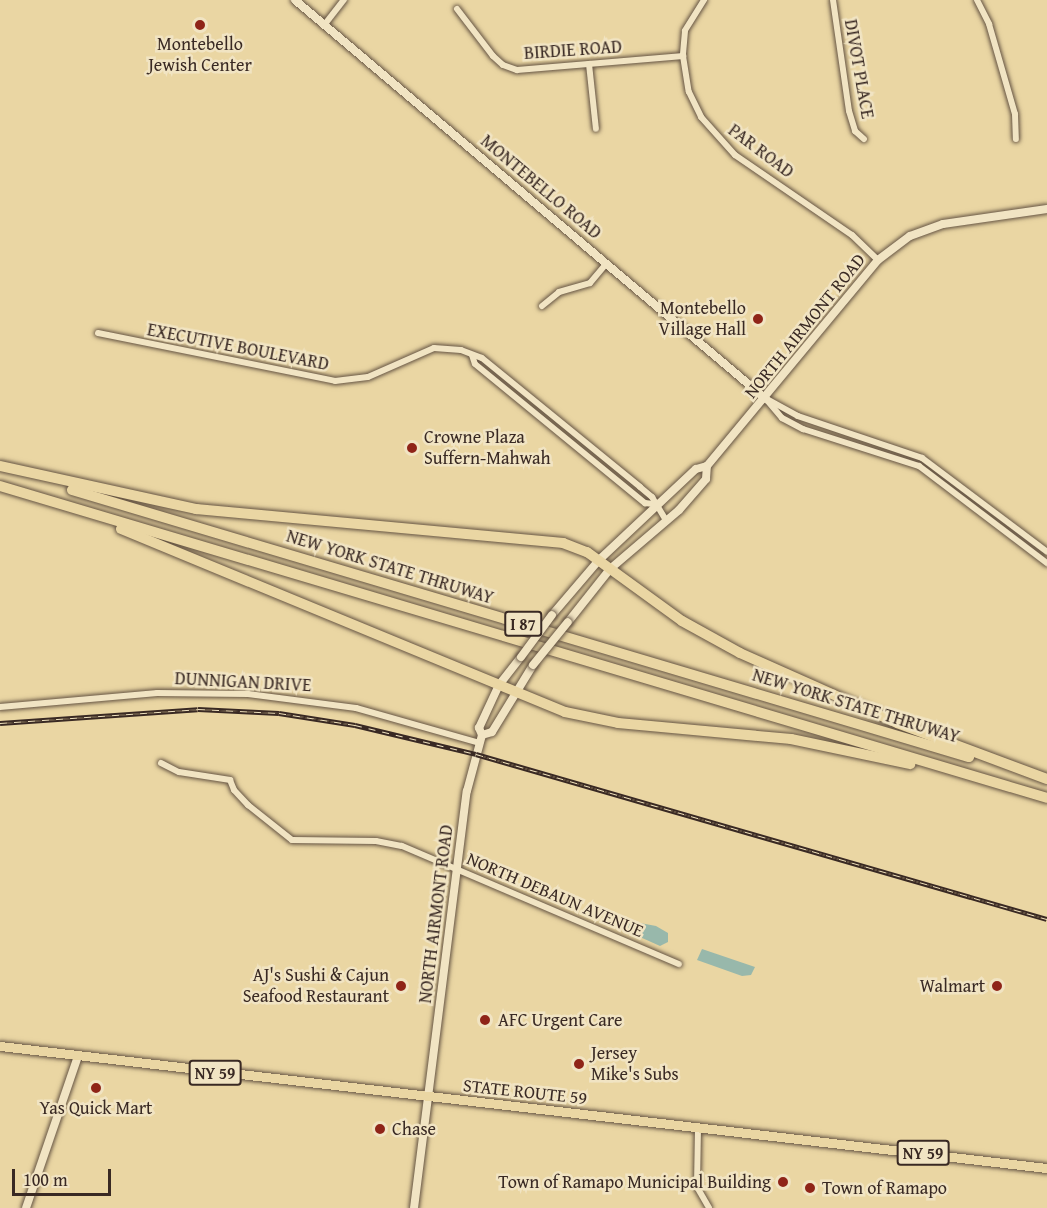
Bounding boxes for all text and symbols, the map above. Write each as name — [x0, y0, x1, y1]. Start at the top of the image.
marker: Montebello Jewish Center — [193, 18, 207, 32]
street label: DIVOT PLACE — [840, 18, 878, 120]
place label: Montebello Jewish Center — [148, 34, 252, 76]
street label: BIRDIE ROAD — [523, 36, 623, 64]
street label: PAR ROAD — [724, 119, 798, 183]
street label: MONTEBELLO ROAD — [476, 130, 606, 244]
street label: NORTH AIRMONT ROAD — [740, 249, 870, 403]
place label: Montebello Village Hall — [659, 298, 746, 340]
marker: Montebello Village Hall — [751, 312, 765, 326]
street label: EXECUTIVE BOULEVARD — [145, 319, 331, 375]
place label: Crowne Plaza Suffern-Mahwah — [424, 427, 551, 470]
marker: Crowne Plaza Suffern-Mahwah — [405, 441, 419, 455]
street label: NEW YORK STATE THRUWAY — [284, 525, 496, 609]
road number: I 87 — [504, 611, 542, 637]
street label: NEW YORK STATE THRUWAY — [750, 664, 962, 748]
street label: DUNNIGAN DRIVE — [174, 668, 312, 696]
street label: NORTH AIRMONT ROAD — [414, 824, 458, 1004]
street label: NORTH DEBAUN AVENUE — [463, 848, 647, 942]
place label: AJ's Sushi & Cajun Seafood Restaurant — [243, 965, 389, 1008]
place label: Walmart — [920, 975, 985, 997]
marker: AJ's Sushi & Cajun Seafood Restaurant — [394, 979, 408, 993]
marker: Walmart — [990, 979, 1004, 993]
place label: AFC Urgent Care — [498, 1009, 622, 1031]
marker: AFC Urgent Care — [476, 1011, 494, 1029]
place label: Jersey Mike's Subs — [591, 1043, 679, 1086]
marker: Jersey Mike's Subs — [572, 1057, 586, 1071]
road number: NY 59 — [188, 1060, 242, 1086]
street label: STATE ROUTE 59 — [462, 1075, 588, 1109]
marker: Yas Quick Mart — [89, 1081, 103, 1095]
place label: Yas Quick Mart — [40, 1097, 152, 1119]
place label: Chase — [392, 1118, 436, 1140]
marker: Chase — [373, 1122, 387, 1136]
road number: NY 59 — [896, 1140, 950, 1166]
scale bar — [15, 1157, 114, 1195]
text: 100 m — [23, 1166, 68, 1193]
place label: Town of Ramapo Municipal Building — [498, 1171, 771, 1193]
marker: Town of Ramapo Municipal Building — [776, 1175, 790, 1189]
place label: Town of Ramapo — [822, 1177, 947, 1199]
marker: Town of Ramapo — [803, 1181, 817, 1195]

